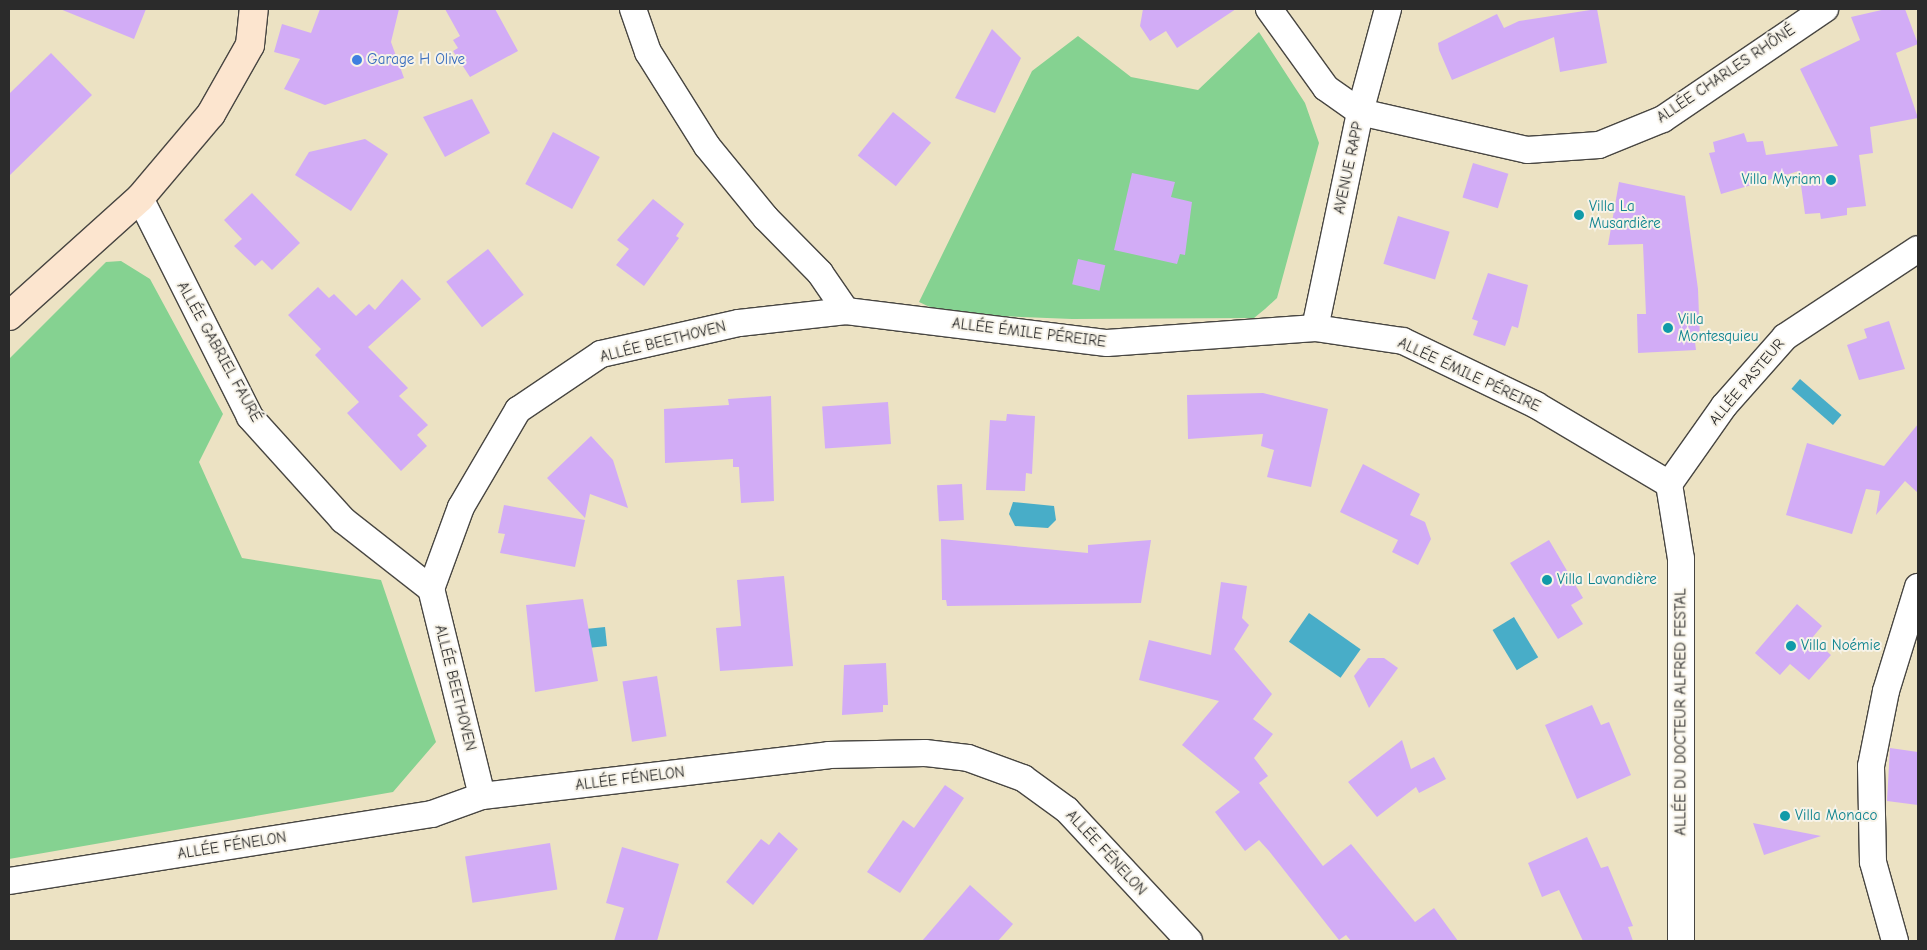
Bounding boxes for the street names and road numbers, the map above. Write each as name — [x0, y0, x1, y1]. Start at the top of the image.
street label: ALLÉE CHARLES RHÔNÉ — [1654, 21, 1798, 127]
street label: AVENUE RAPP — [1330, 120, 1368, 216]
street label: ALLÉE GABRIEL FAURÉ — [173, 279, 265, 425]
street label: ALLÉE ÉMILE PÉREIRE — [951, 315, 1107, 351]
street label: ALLÉE BEETHOVEN — [598, 318, 728, 366]
street label: ALLÉE ÉMILE PÉREIRE — [1395, 334, 1543, 416]
street label: ALLÉE PASTEUR — [1705, 335, 1789, 429]
street label: ALLÉE DU DOCTEUR ALFRED FESTAL — [1672, 588, 1690, 836]
street label: ALLÉE BEETHOVEN — [431, 623, 479, 753]
street label: ALLÉE FÉNELON — [574, 763, 686, 795]
street label: ALLÉE FÉNELON — [1062, 807, 1150, 899]
street label: ALLÉE FÉNELON — [176, 829, 288, 863]

